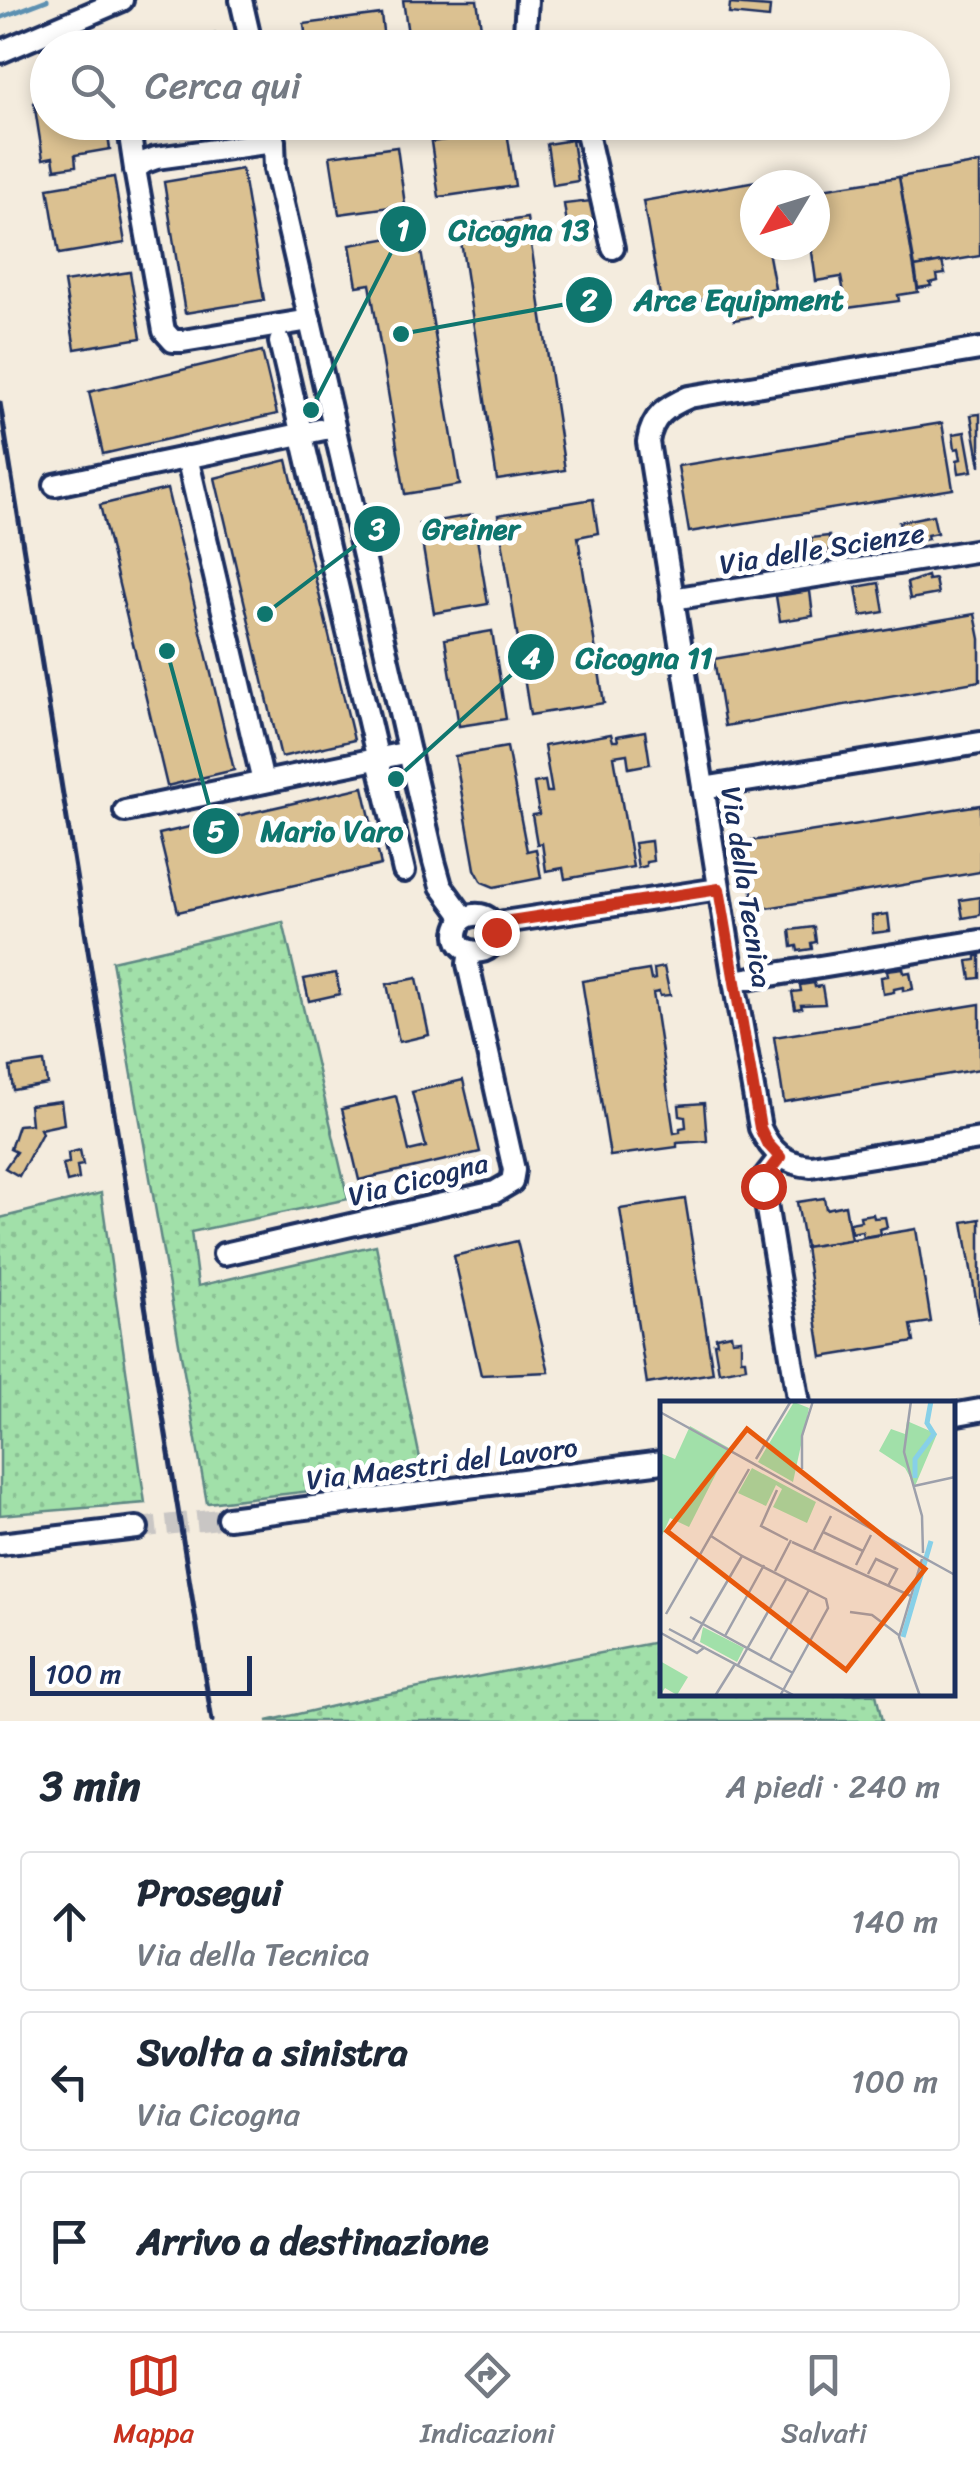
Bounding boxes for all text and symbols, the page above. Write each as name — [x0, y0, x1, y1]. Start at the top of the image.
search box — [30, 30, 950, 140]
text: Cerca qui — [145, 52, 301, 119]
icon: search — [65, 58, 120, 113]
north arrow — [740, 170, 830, 260]
callout: Cicogna 13 — [378, 199, 609, 259]
text: 1 — [397, 203, 410, 257]
text: Cicogna 13 — [448, 203, 590, 257]
callout: Arce Equipment — [564, 270, 863, 330]
text: 2 — [580, 273, 598, 327]
text: Arce Equipment — [632, 273, 844, 327]
callout: Greiner — [352, 499, 540, 559]
text: 3 — [368, 502, 386, 556]
text: Greiner — [422, 502, 522, 556]
street label: Via delle Scienze — [716, 508, 928, 589]
callout: Cicogna 11 — [506, 627, 733, 687]
text: 4 — [522, 631, 541, 685]
text: Cicogna 11 — [574, 631, 713, 685]
street label: Via della Tecnica — [706, 783, 787, 991]
callout: Mario Varo — [191, 801, 422, 861]
text: 5 — [207, 804, 225, 858]
text: Mario Varo — [259, 804, 404, 858]
route end — [474, 910, 520, 956]
street label: Via Cicogna — [343, 1138, 494, 1220]
route start — [741, 1164, 787, 1210]
inset map — [660, 1401, 955, 1696]
street label: Via Maestri del Lavoro — [304, 1423, 581, 1504]
text: 100 m — [45, 1649, 121, 1698]
scale bar — [30, 1651, 252, 1696]
text: 3 min — [40, 1749, 140, 1823]
text: A piedi · 240 m — [726, 1758, 940, 1815]
text: Prosegui — [137, 1859, 282, 1926]
text: 140 m — [851, 1893, 938, 1950]
icon: ahead — [42, 1894, 97, 1949]
text: Via della Tecnica — [137, 1926, 370, 1983]
text: Svolta a sinistra — [137, 2019, 408, 2086]
text: 100 m — [851, 2053, 938, 2110]
icon: left — [42, 2054, 97, 2109]
text: Via Cicogna — [137, 2086, 300, 2143]
text: Arrivo a destinazione — [137, 2208, 489, 2275]
icon: arrive — [42, 2214, 97, 2269]
tab: Mappa — [113, 2348, 194, 2457]
tab: Indicazioni — [420, 2348, 555, 2457]
tab: Salvati — [781, 2348, 867, 2457]

